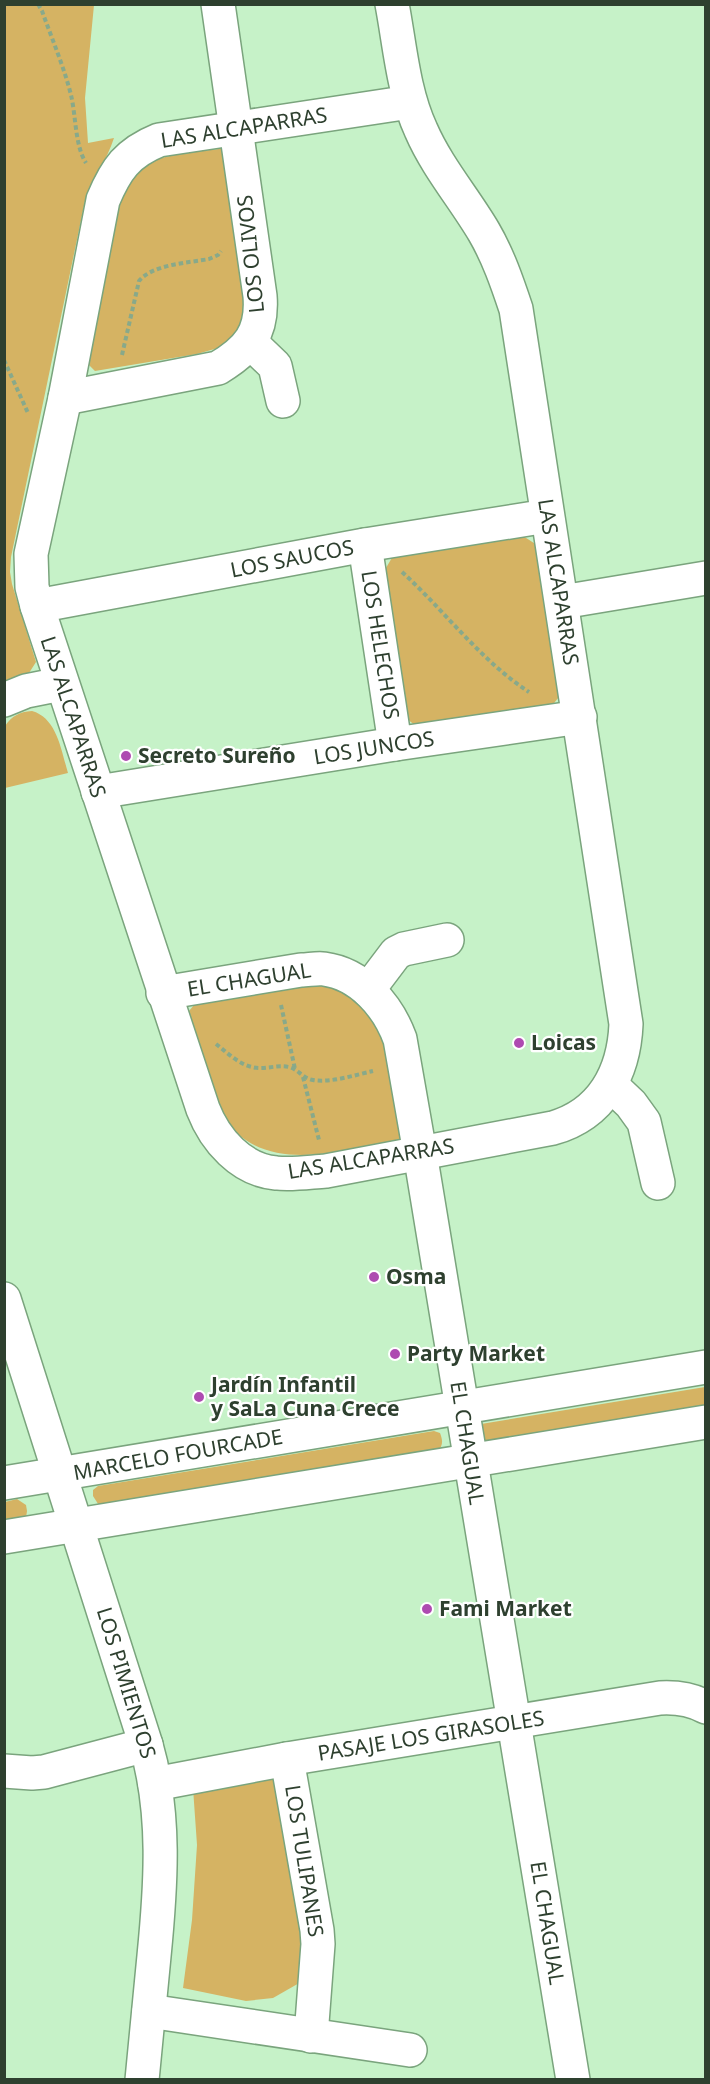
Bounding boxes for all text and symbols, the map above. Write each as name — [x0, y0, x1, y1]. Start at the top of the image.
street label: LAS ALCAPARRAS — [159, 100, 329, 154]
street label: LOS OLIVOS — [230, 194, 270, 315]
street label: LAS ALCAPARRAS — [532, 497, 586, 667]
street label: LOS SAUCOS — [228, 532, 356, 584]
street label: LOS HELECHOS — [355, 568, 407, 721]
street label: LAS ALCAPARRAS — [35, 632, 113, 801]
street label: LOS JUNCOS — [311, 724, 436, 770]
place label: Secreto Sureño — [138, 741, 296, 769]
marker: Secreto Sureño — [119, 749, 133, 763]
street label: EL CHAGUAL — [185, 955, 313, 1003]
place label: Loicas — [531, 1028, 596, 1056]
marker: Loicas — [512, 1036, 526, 1050]
street label: LAS ALCAPARRAS — [286, 1131, 456, 1185]
place label: Osma — [386, 1262, 446, 1290]
marker: Osma — [367, 1270, 381, 1284]
place label: Party Market — [407, 1339, 545, 1367]
marker: Party Market — [388, 1347, 402, 1361]
place label: Jardín Infantil y SaLa Cuna Crece — [209, 1370, 400, 1422]
street label: EL CHAGUAL — [444, 1379, 492, 1507]
marker: Jardín Infantil y SaLa Cuna Crece — [192, 1390, 206, 1404]
street label: MARCELO FOURCADE — [71, 1422, 285, 1486]
place label: Fami Market — [439, 1594, 572, 1622]
marker: Fami Market — [420, 1602, 434, 1616]
street label: LOS PIMIENTOS — [91, 1604, 163, 1762]
street label: PASAJE LOS GIRASOLES — [316, 1703, 546, 1767]
street label: LOS TULIPANES — [279, 1783, 331, 1939]
street label: EL CHAGUAL — [524, 1859, 572, 1987]

